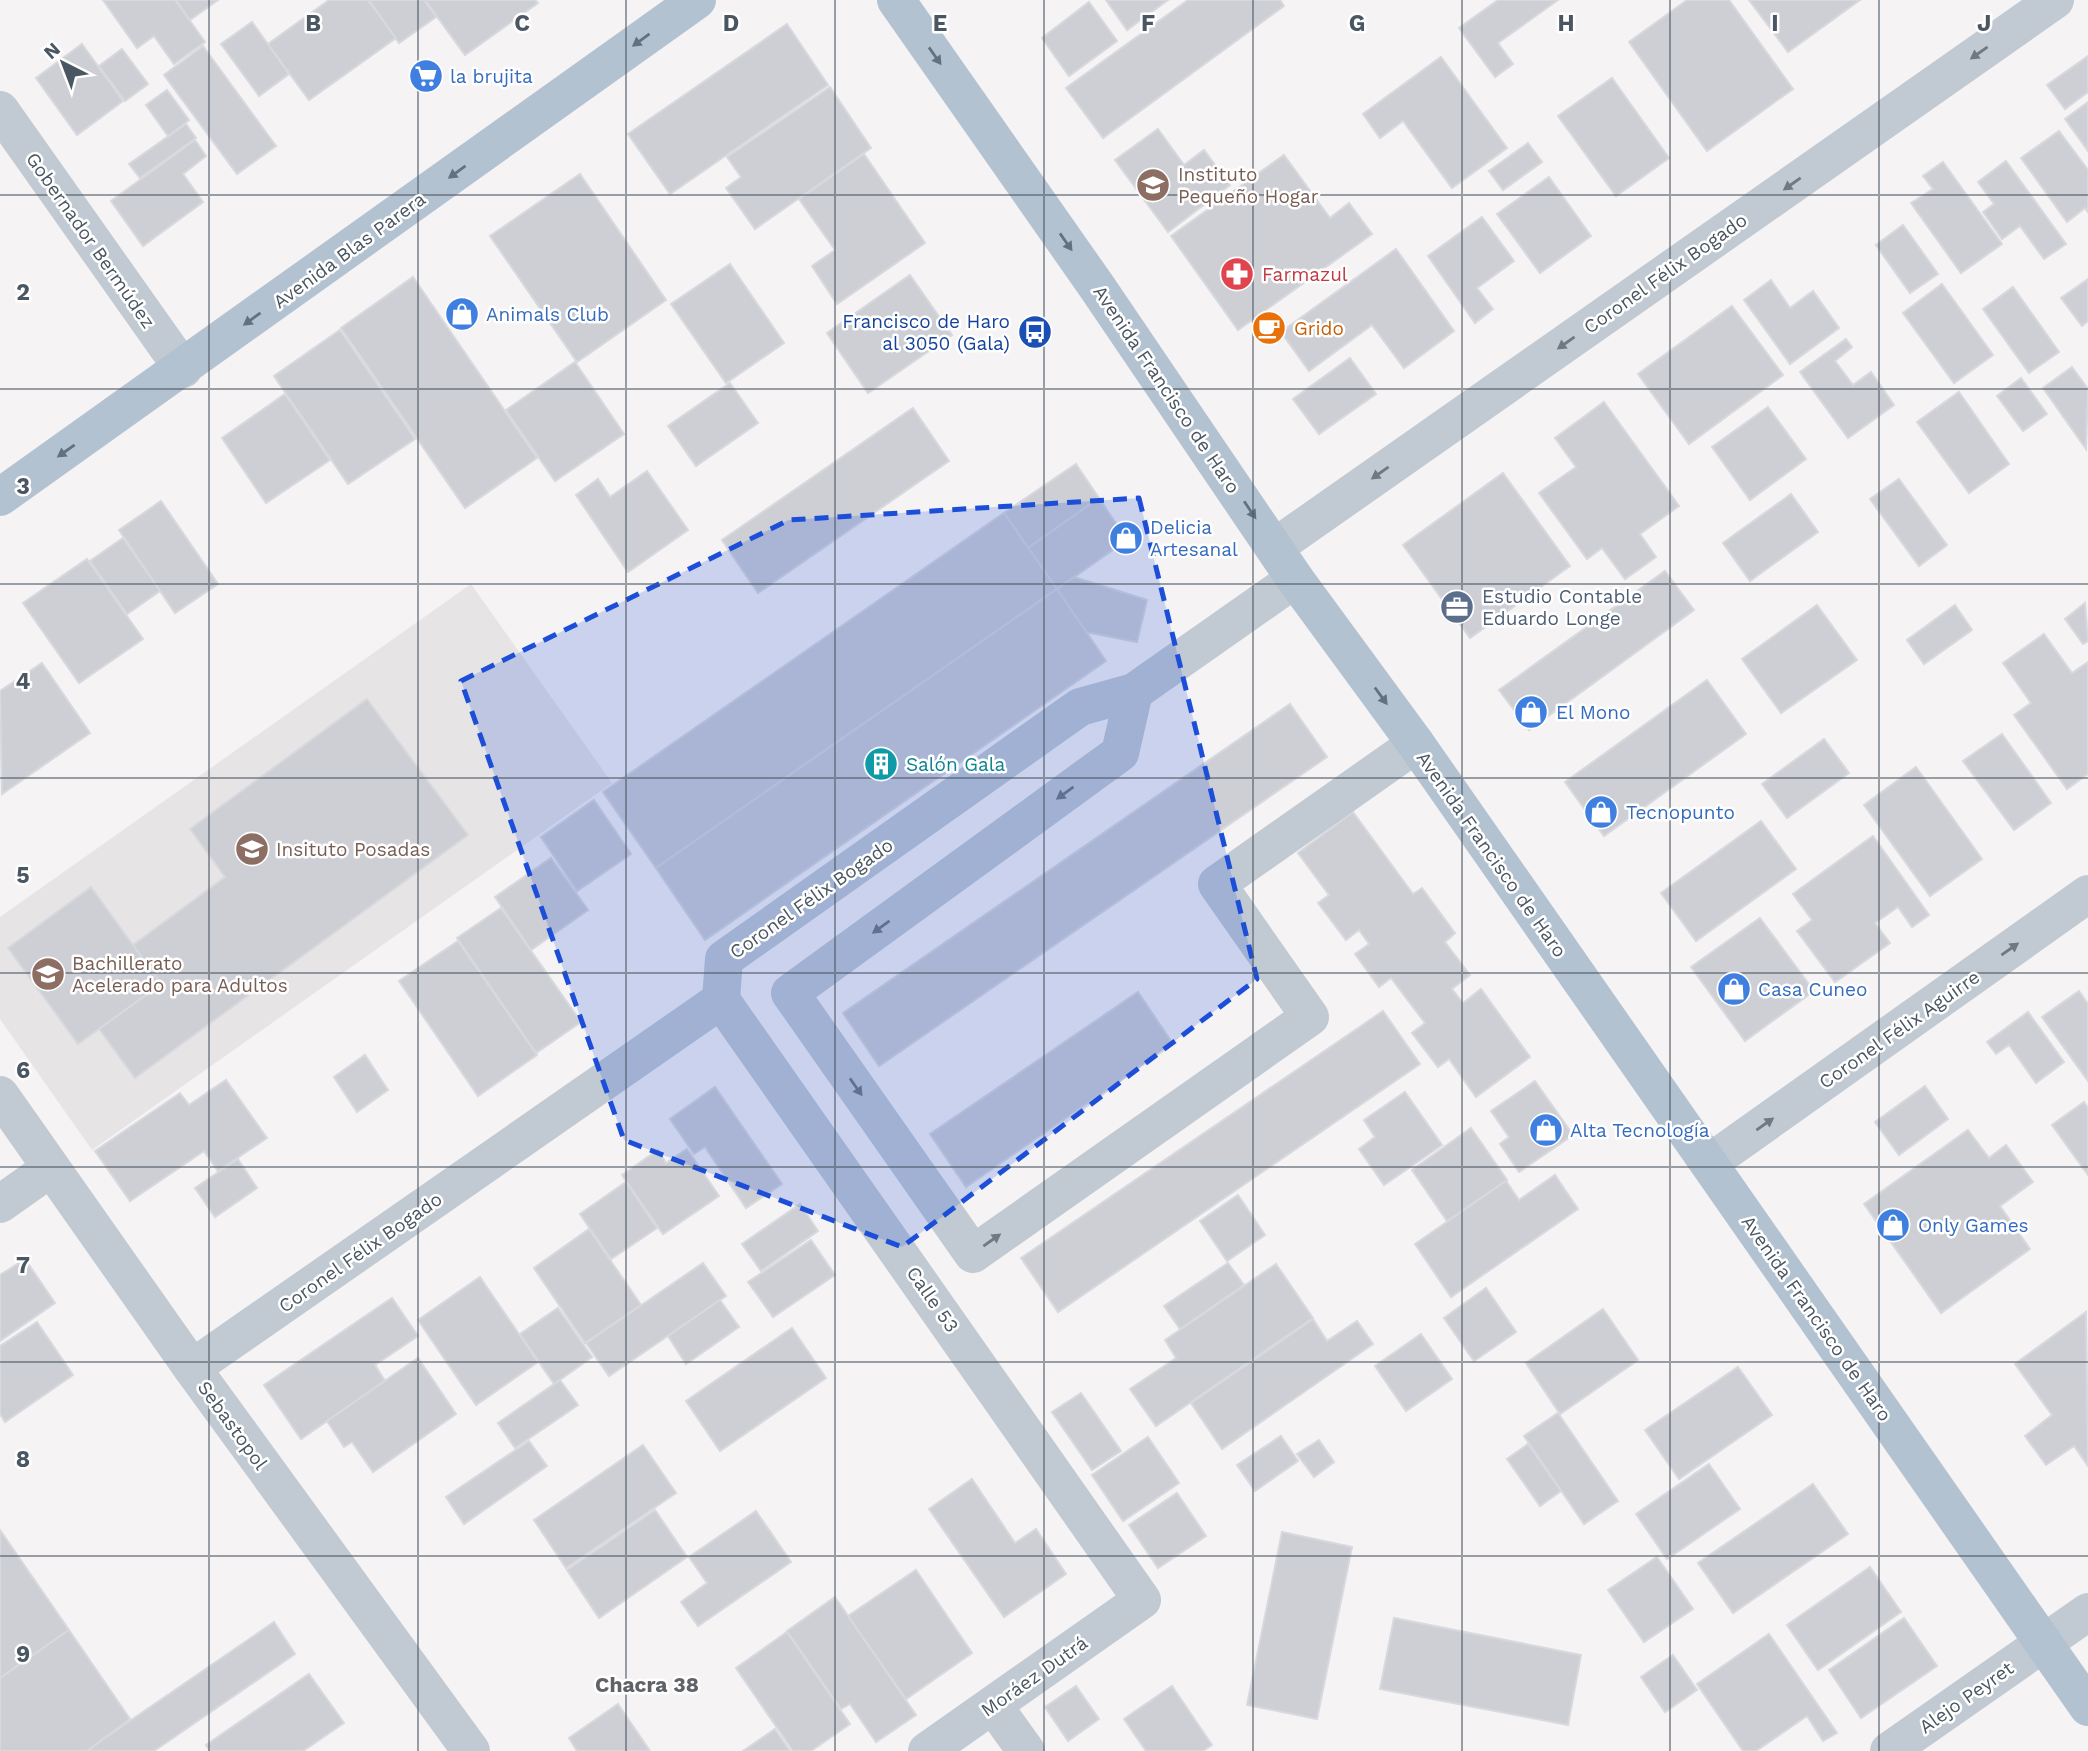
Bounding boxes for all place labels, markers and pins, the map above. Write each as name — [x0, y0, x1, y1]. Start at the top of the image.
supermarket icon: la brujita — [407, 57, 445, 95]
place label: la brujita — [450, 65, 533, 88]
place label: Instituto Pequeño Hogar — [1178, 163, 1319, 208]
school or university icon: Instituto Pequeño Hogar — [1134, 166, 1172, 204]
pharmacy icon: Farmazul — [1218, 255, 1256, 293]
place label: Farmazul — [1262, 263, 1348, 286]
shop icon: Animals Club — [443, 295, 481, 333]
place label: Animals Club — [486, 303, 609, 326]
cafe icon: Grido — [1250, 309, 1288, 347]
place label: Francisco de Haro al 3050 (Gala) — [842, 310, 1010, 355]
bus stop icon: Francisco de Haro al 3050 (Gala) — [1016, 313, 1054, 351]
place label: Grido — [1294, 317, 1344, 340]
place label: Delicia Artesanal — [1150, 516, 1238, 561]
shop icon: Delicia Artesanal — [1107, 519, 1145, 557]
place label: Estudio Contable Eduardo Longe — [1482, 585, 1642, 630]
office icon: Estudio Contable Eduardo Longe — [1438, 588, 1476, 626]
shop icon: El Mono — [1512, 693, 1550, 731]
place label: El Mono — [1556, 701, 1630, 724]
building icon: Salón Gala — [862, 745, 900, 783]
place label: Salón Gala — [906, 753, 1006, 776]
shop icon: Tecnopunto — [1582, 793, 1620, 831]
place label: Tecnopunto — [1626, 801, 1735, 824]
school or university icon: Insituto Posadas — [233, 830, 271, 868]
place label: Insituto Posadas — [276, 838, 430, 861]
place label: Bachillerato Acelerado para Adultos — [72, 952, 288, 997]
school or university icon: Bachillerato Acelerado para Adultos — [29, 955, 67, 993]
shop icon: Casa Cuneo — [1715, 970, 1753, 1008]
place label: Casa Cuneo — [1758, 978, 1867, 1001]
shop icon: Alta Tecnología — [1527, 1111, 1565, 1149]
place label: Alta Tecnología — [1570, 1119, 1710, 1142]
shop icon: Only Games — [1874, 1206, 1912, 1244]
place label: Only Games — [1918, 1214, 2029, 1237]

